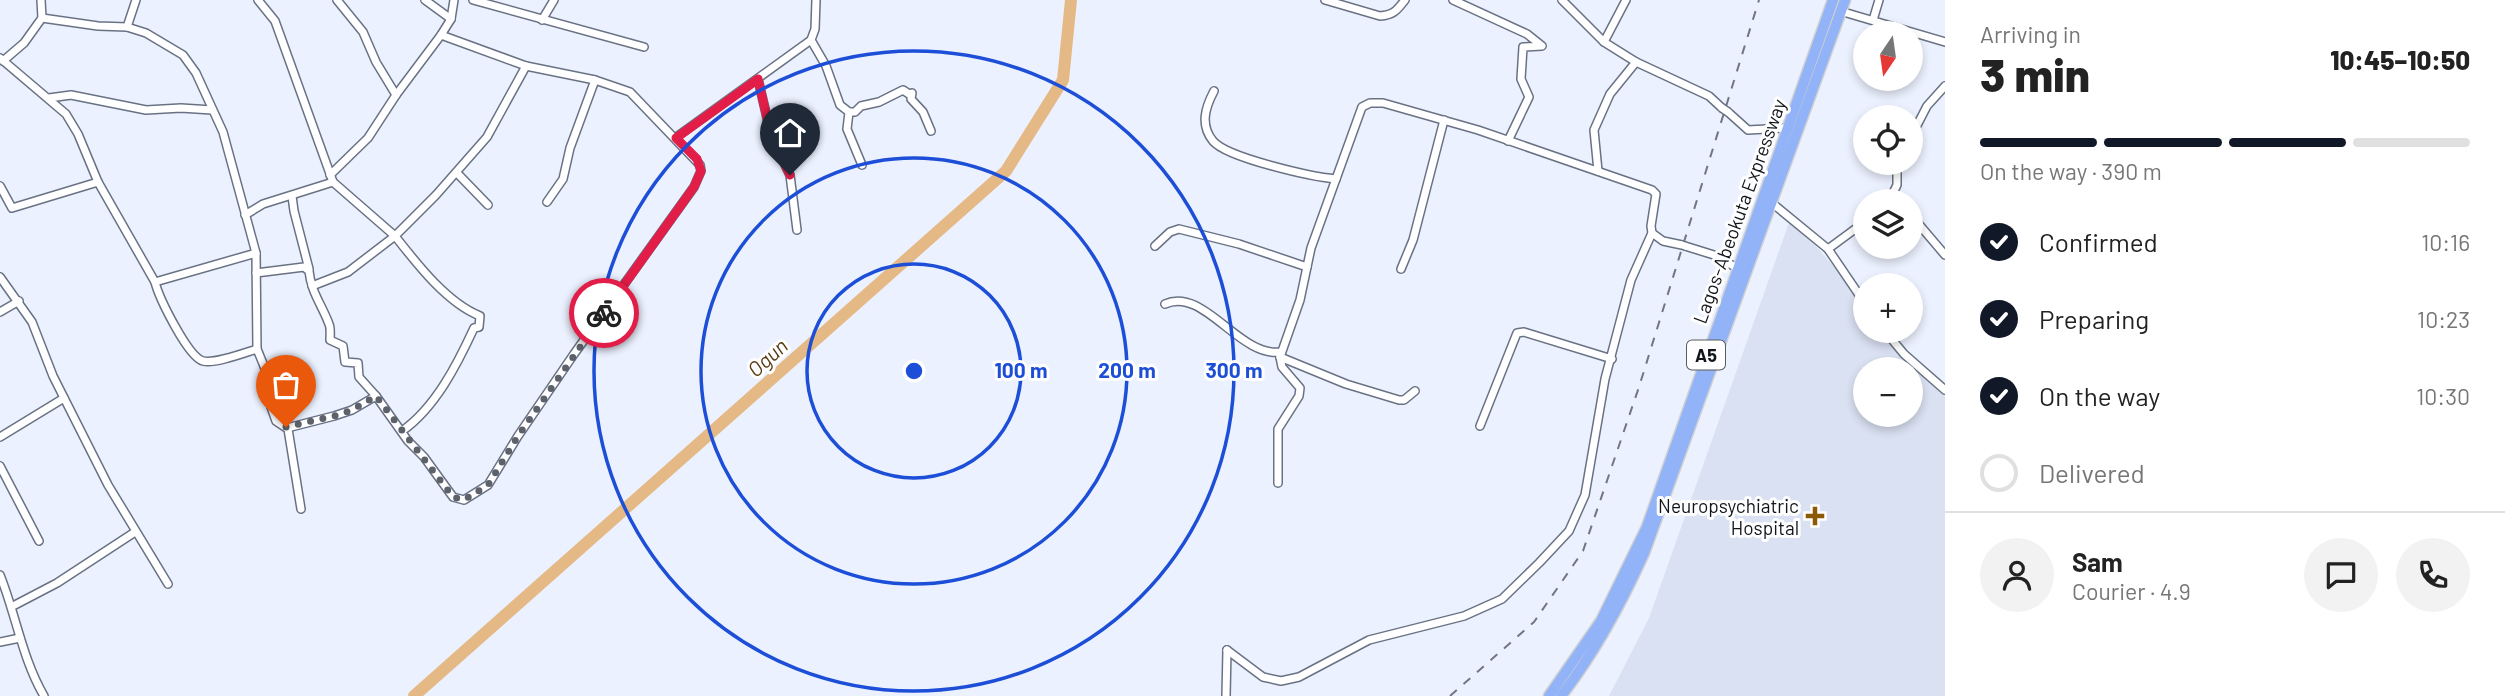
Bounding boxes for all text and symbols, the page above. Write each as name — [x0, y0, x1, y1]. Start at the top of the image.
text: Arriving in — [1980, 20, 2081, 48]
north arrow — [1853, 21, 1923, 91]
map controls — [1853, 21, 1923, 427]
text: 10:45–10:50 — [2330, 44, 2470, 75]
text: 3 min — [1980, 46, 2090, 101]
street label: Lagos-Abeokuta Expressway — [1688, 95, 1790, 326]
pin — [760, 103, 820, 175]
button: locate — [1853, 105, 1923, 175]
icon: home — [771, 114, 809, 152]
text: On the way · 390 m — [1980, 157, 2162, 185]
button: layers — [1853, 189, 1923, 259]
icon: check — [1980, 223, 2018, 261]
text: Confirmed — [2039, 226, 2158, 257]
text: 10:16 — [2421, 228, 2470, 256]
button: + — [1853, 273, 1923, 343]
courier — [569, 278, 639, 348]
icon: bike — [585, 294, 623, 332]
icon: check — [1980, 300, 2018, 338]
text: Preparing — [2039, 303, 2149, 334]
text: 10:23 — [2417, 305, 2470, 333]
water label: Ogun — [742, 333, 792, 381]
road number: A5 — [1687, 340, 1725, 370]
pin — [256, 355, 316, 427]
text: 100 m — [994, 357, 1048, 382]
text: 200 m — [1098, 357, 1156, 382]
text: 300 m — [1205, 357, 1263, 382]
button: − — [1853, 357, 1923, 427]
centre of rings — [902, 359, 926, 383]
icon: bag — [267, 366, 305, 404]
icon: check — [1980, 377, 2018, 415]
text: On the way — [2039, 380, 2160, 411]
text: 10:30 — [2416, 382, 2470, 410]
text: Delivered — [2039, 457, 2145, 488]
place label: Neuropsychiatric Hospital — [1658, 494, 1799, 539]
marker: Neuropsychiatric Hospital — [1805, 506, 1825, 526]
button: person — [1980, 538, 2054, 612]
button: chat — [2304, 538, 2378, 612]
button: phone — [2396, 538, 2470, 612]
text: Sam — [2072, 546, 2123, 577]
text: Courier · 4.9 — [2072, 577, 2191, 605]

